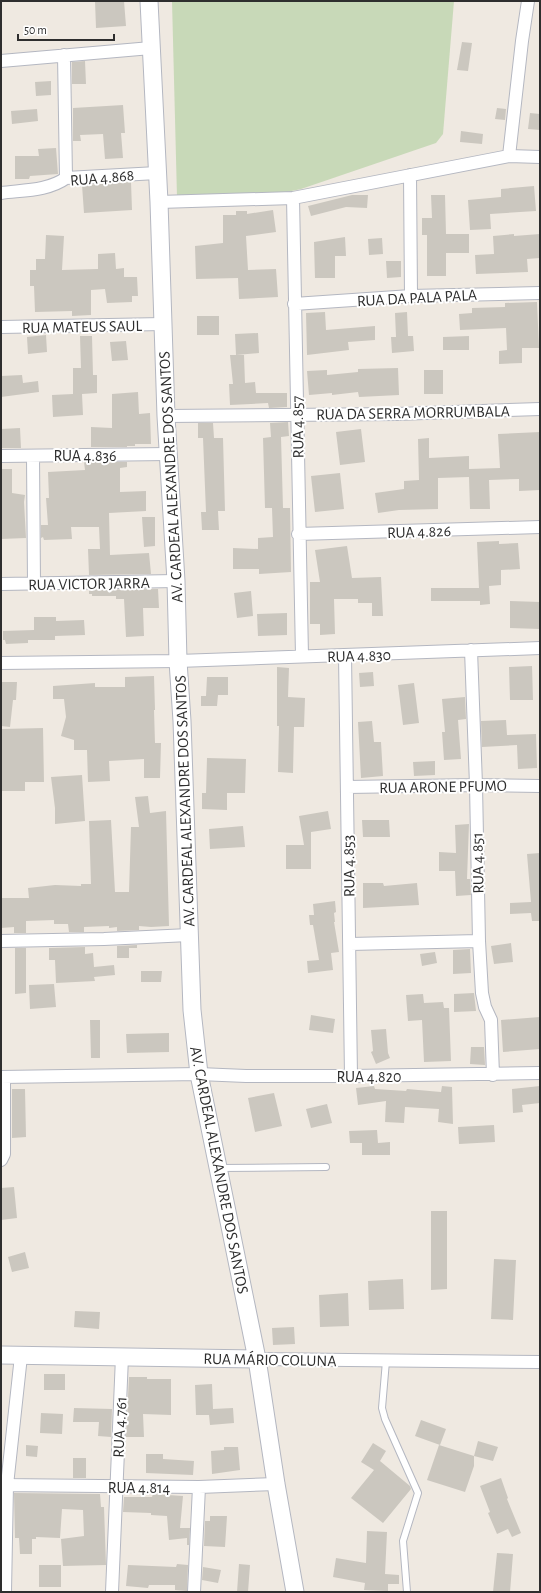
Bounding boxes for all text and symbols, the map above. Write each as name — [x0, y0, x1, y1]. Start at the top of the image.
scale bar — [18, 16, 114, 42]
text: 50 m — [24, 24, 47, 36]
street label: RUA 4.868 — [69, 167, 135, 189]
street label: RUA DA PALA PALA — [357, 287, 477, 309]
street label: RUA MATEUS SAUL — [22, 318, 143, 336]
street label: AV. CARDEAL ALEXANDRE DOS SANTOS — [156, 351, 186, 603]
street label: RUA 4.857 — [289, 395, 307, 458]
street label: RUA DA SERRA MORRUMBALA — [316, 403, 510, 423]
street label: RUA 4.836 — [53, 448, 117, 464]
street label: RUA 4.826 — [387, 523, 451, 541]
street label: RUA VICTOR JARRA — [28, 575, 150, 593]
street label: RUA 4.830 — [327, 647, 391, 665]
street label: AV. CARDEAL ALEXANDRE DOS SANTOS — [173, 675, 197, 927]
street label: RUA ARONE PFUMO — [379, 778, 507, 796]
street label: RUA 4.851 — [469, 832, 487, 894]
street label: RUA 4.853 — [340, 835, 358, 897]
street label: AV. CARDEAL ALEXANDRE DOS SANTOS — [187, 1045, 251, 1295]
street label: RUA 4.820 — [337, 1069, 401, 1085]
street label: RUA MÁRIO COLUNA — [203, 1349, 337, 1369]
street label: RUA 4.761 — [110, 1396, 130, 1458]
street label: RUA 4.814 — [108, 1480, 170, 1496]

